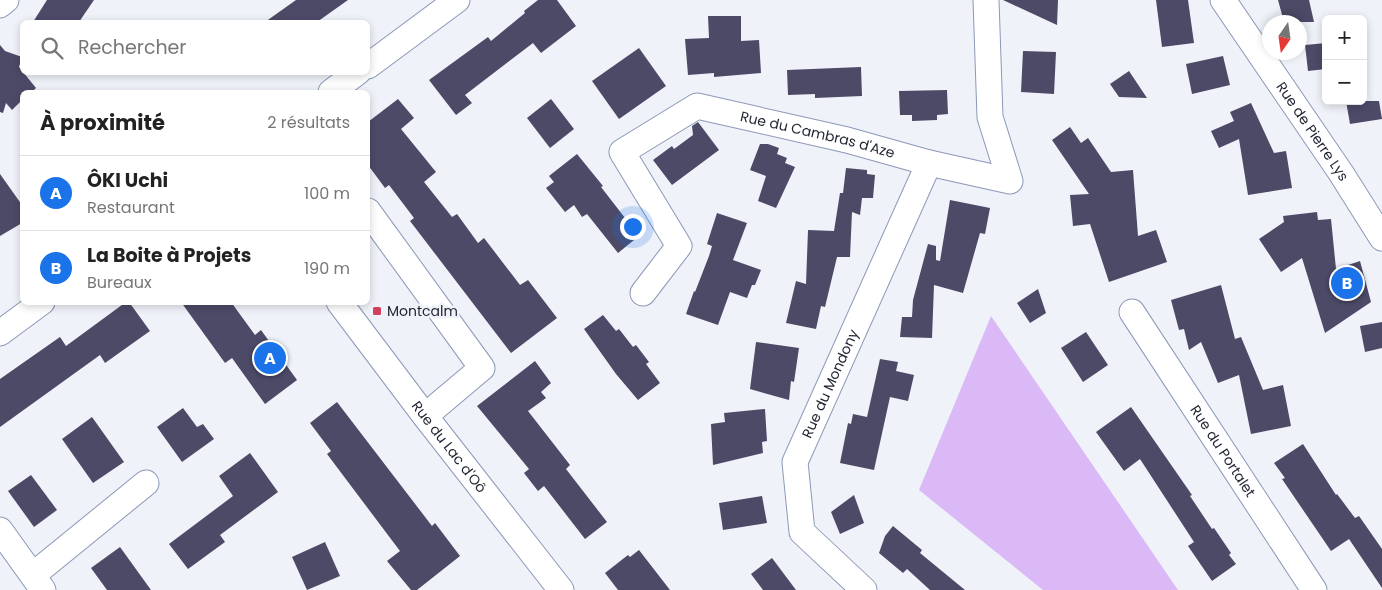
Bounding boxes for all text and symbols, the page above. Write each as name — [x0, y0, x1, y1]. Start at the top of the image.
north arrow — [1262, 15, 1307, 60]
map controls — [1322, 15, 1367, 105]
button: + — [1322, 15, 1367, 60]
search box — [20, 20, 370, 75]
icon: search — [38, 34, 66, 62]
text: Rechercher — [78, 34, 186, 61]
button: − — [1322, 60, 1367, 105]
street label: Rue de Pierre Lys — [1272, 78, 1354, 185]
street label: Rue du Cambras d'Aze — [738, 106, 897, 163]
text: À proximité — [40, 108, 165, 137]
text: 2 résultats — [267, 111, 350, 134]
text: ÔKI Uchi — [87, 167, 168, 194]
text: A — [50, 182, 62, 205]
text: 100 m — [304, 182, 350, 205]
text: Restaurant — [87, 196, 175, 219]
your location — [620, 214, 646, 240]
text: La Boite à Projets — [87, 242, 251, 269]
text: B — [51, 257, 61, 280]
text: 190 m — [304, 257, 350, 280]
pin: B — [1331, 264, 1363, 302]
text: Bureaux — [87, 271, 152, 294]
place label: Montcalm — [387, 301, 458, 321]
marker: Montcalm — [371, 305, 383, 317]
street label: Rue du Mondony — [797, 326, 863, 441]
pin: A — [254, 339, 286, 377]
street label: Rue du Lac d'Oô — [407, 397, 491, 497]
street label: Rue du Portalet — [1185, 401, 1260, 501]

